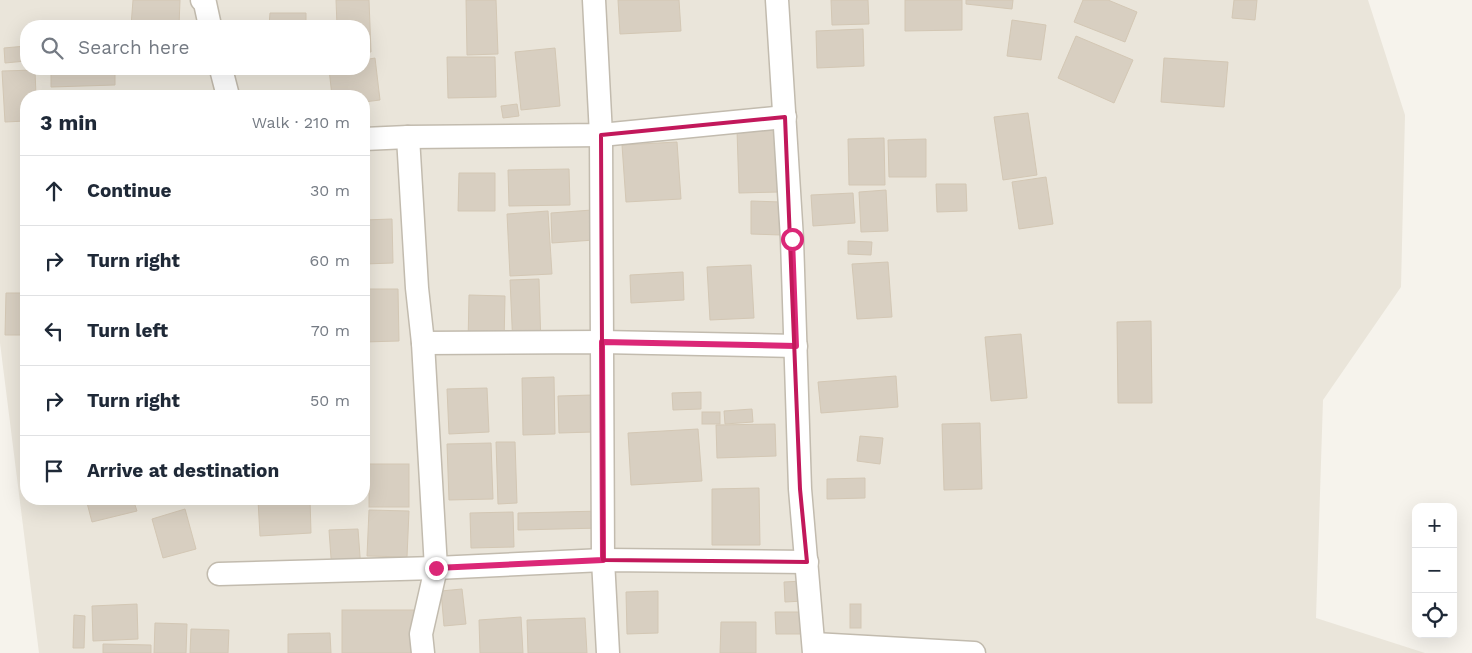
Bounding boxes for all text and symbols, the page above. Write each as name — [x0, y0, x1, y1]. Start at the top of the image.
search box — [20, 20, 370, 75]
icon: search — [38, 34, 66, 62]
text: Search here — [78, 36, 189, 59]
text: 3 min — [40, 110, 97, 135]
text: Walk · 210 m — [252, 113, 350, 132]
icon: ahead — [40, 177, 68, 205]
text: Continue — [87, 179, 171, 202]
text: 30 m — [310, 181, 350, 200]
route start — [781, 228, 804, 251]
icon: right — [40, 247, 68, 275]
text: Turn right — [87, 249, 180, 272]
text: 60 m — [310, 251, 350, 270]
icon: left — [40, 317, 68, 345]
text: Turn left — [87, 319, 168, 342]
text: 70 m — [311, 321, 350, 340]
icon: right — [40, 387, 68, 415]
text: Turn right — [87, 389, 180, 412]
text: 50 m — [310, 391, 350, 410]
icon: arrive — [40, 457, 68, 485]
text: Arrive at destination — [87, 459, 279, 482]
map controls — [1412, 503, 1457, 638]
button: + — [1412, 503, 1457, 548]
button: − — [1412, 548, 1457, 593]
route end — [425, 557, 448, 580]
button: locate — [1412, 593, 1457, 638]

